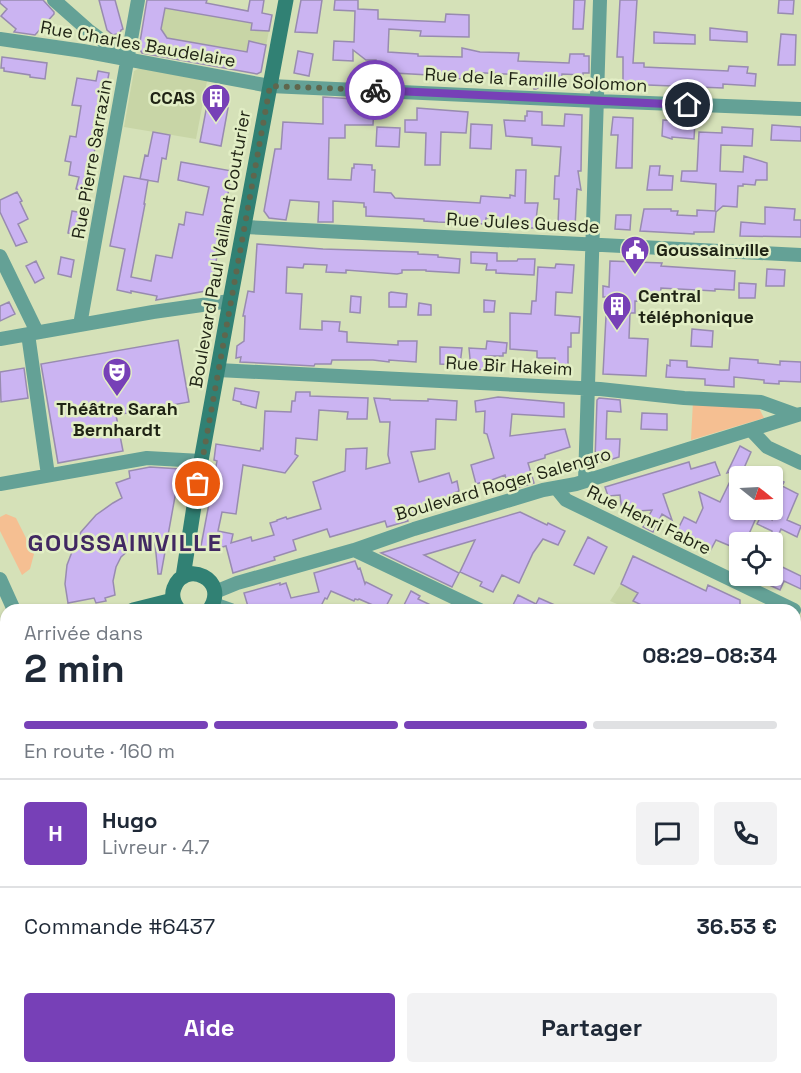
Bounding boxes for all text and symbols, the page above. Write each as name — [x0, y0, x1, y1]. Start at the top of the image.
street label: Rue Charles Baudelaire — [39, 15, 238, 72]
courier — [345, 60, 405, 120]
street label: Rue de la Famille Solomon — [424, 62, 648, 97]
icon: bike — [359, 74, 392, 107]
street label: Rue Pierre Sarrazin — [66, 77, 117, 241]
pin — [662, 79, 713, 130]
building icon: CCAS — [200, 82, 232, 124]
place label: CCAS — [150, 86, 195, 109]
icon: home — [671, 88, 704, 121]
street label: Boulevard Paul Vaillant Couturier — [184, 108, 255, 390]
street label: Rue Jules Guesde — [446, 207, 600, 238]
public building icon: Goussainville — [619, 234, 651, 276]
place label: Goussainville — [656, 238, 769, 261]
place label: Central téléphonique — [638, 284, 754, 328]
building icon: Central téléphonique — [601, 290, 633, 332]
street label: Rue Bir Hakeim — [445, 351, 573, 380]
theatre icon: Théâtre Sarah Bernhardt — [101, 356, 133, 398]
place label: Théâtre Sarah Bernhardt — [56, 397, 178, 441]
street label: Boulevard Roger Salengro — [392, 442, 614, 525]
pin — [172, 458, 223, 509]
north arrow — [729, 466, 783, 520]
map controls — [729, 466, 783, 586]
icon: bag — [181, 467, 214, 500]
street label: Rue Henri Fabre — [583, 479, 715, 560]
district label: GOUSSAINVILLE — [28, 527, 222, 558]
button: locate — [729, 532, 783, 586]
text: Arrivée dans — [24, 620, 143, 646]
text: 08:29–08:34 — [642, 641, 777, 669]
text: 2 min — [24, 644, 125, 693]
text: En route · 160 m — [24, 738, 175, 764]
button: chat — [636, 802, 699, 865]
button: phone — [714, 802, 777, 865]
text: Hugo — [102, 806, 157, 834]
text: H — [48, 819, 63, 847]
text: Livreur · 4.7 — [102, 834, 210, 860]
text: Commande #6437 — [24, 912, 215, 940]
text: 36.53 € — [696, 912, 777, 940]
button: Aide — [24, 993, 395, 1062]
button: Partager — [407, 993, 777, 1062]

